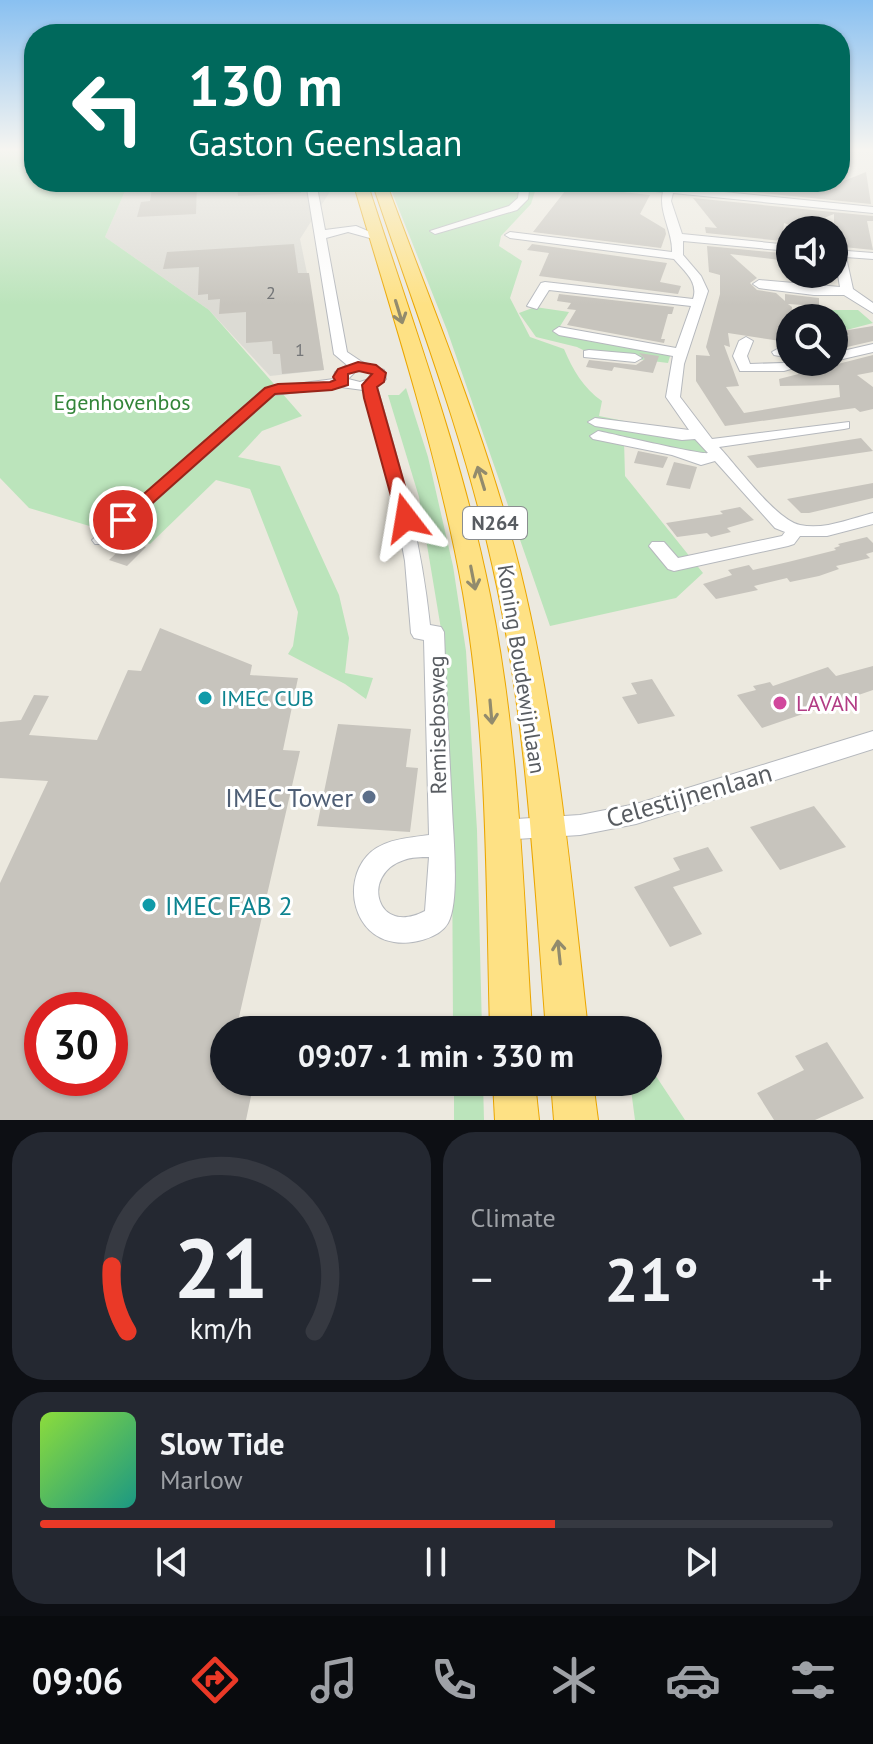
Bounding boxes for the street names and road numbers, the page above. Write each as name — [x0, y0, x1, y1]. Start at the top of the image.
road number: N264 — [463, 507, 527, 539]
street label: Koning Boudewijnlaan — [492, 562, 552, 776]
street label: Remisebosweg — [422, 655, 452, 795]
street label: Celestijnenlaan — [602, 756, 776, 834]

